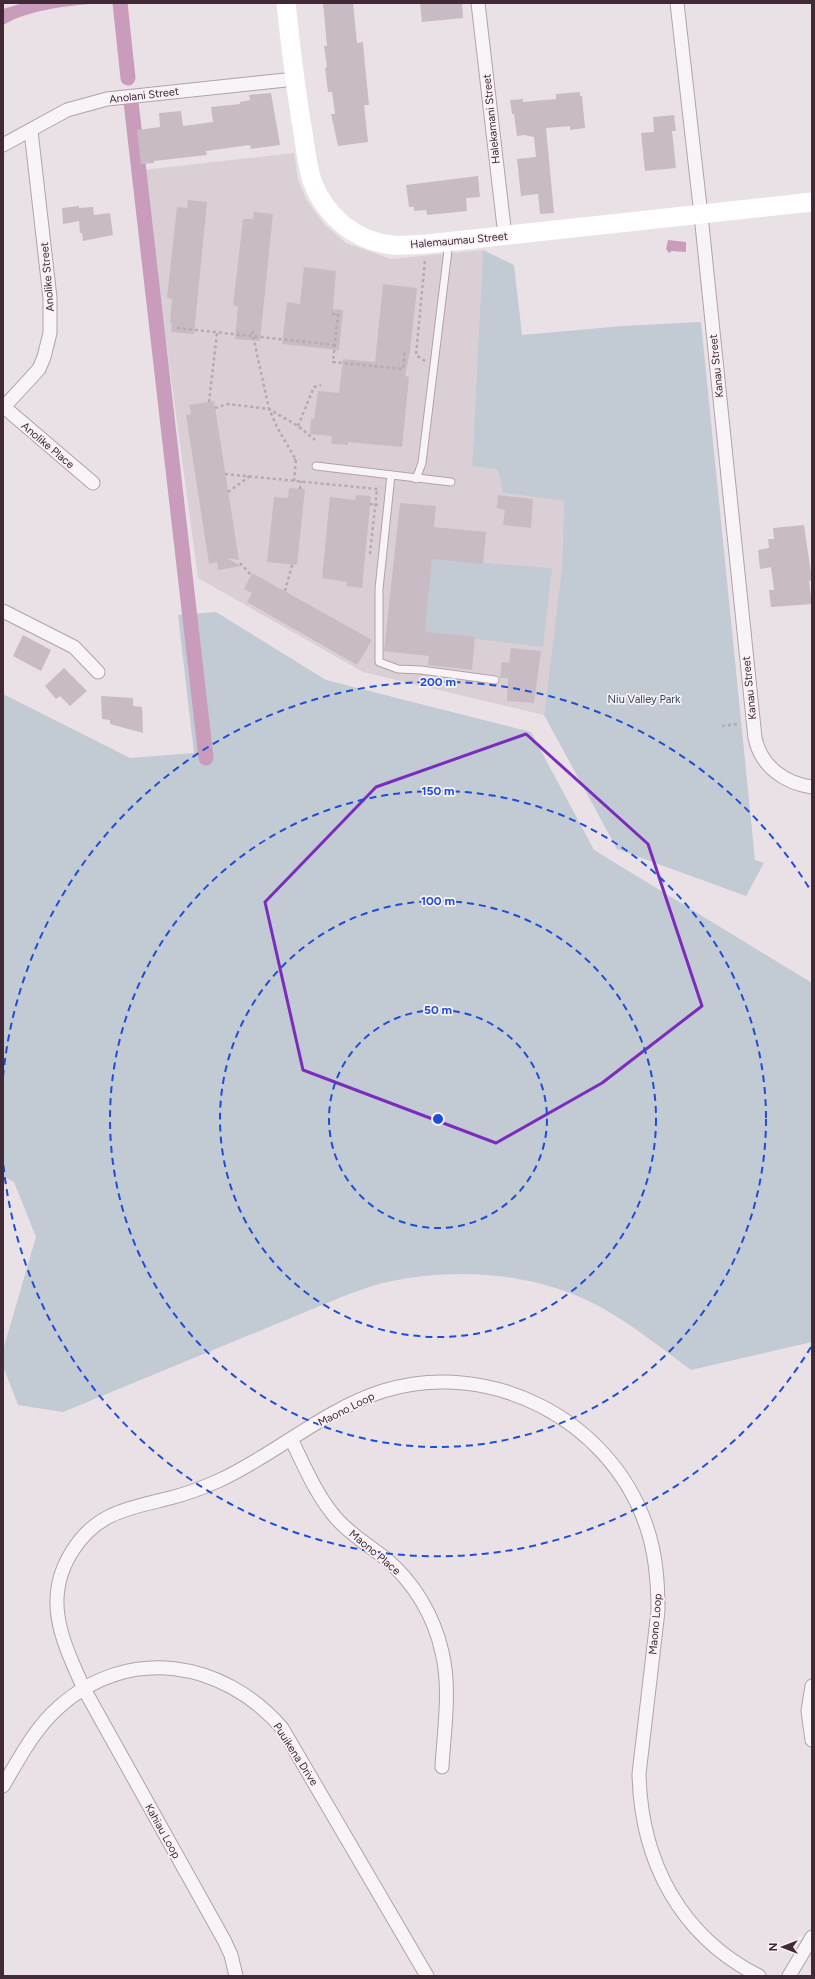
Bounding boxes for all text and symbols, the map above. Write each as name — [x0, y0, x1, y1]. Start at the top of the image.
street label: Halekamani Street — [480, 73, 503, 165]
street label: Anolani Street — [108, 85, 180, 106]
street label: Halemaumau Street — [410, 230, 508, 251]
street label: Anolike Street — [38, 242, 57, 312]
street label: Kanau Street — [707, 334, 726, 398]
street label: Anolike Place — [19, 419, 77, 471]
street label: Kanau Street — [740, 656, 759, 720]
text: 200 m — [420, 675, 456, 689]
park label: Niu Valley Park — [608, 693, 681, 706]
text: 150 m — [421, 784, 455, 798]
text: 100 m — [421, 894, 455, 908]
text: 50 m — [424, 1003, 452, 1017]
centre of rings — [431, 1112, 445, 1126]
street label: Maono Loop — [316, 1389, 377, 1429]
street label: Maono Place — [346, 1527, 403, 1578]
street label: Maono Loop — [646, 1592, 665, 1655]
street label: Puuikena Drive — [270, 1720, 321, 1788]
street label: Kahiau Loop — [142, 1802, 183, 1861]
north arrow — [763, 1927, 803, 1967]
text: N — [767, 1943, 780, 1951]

